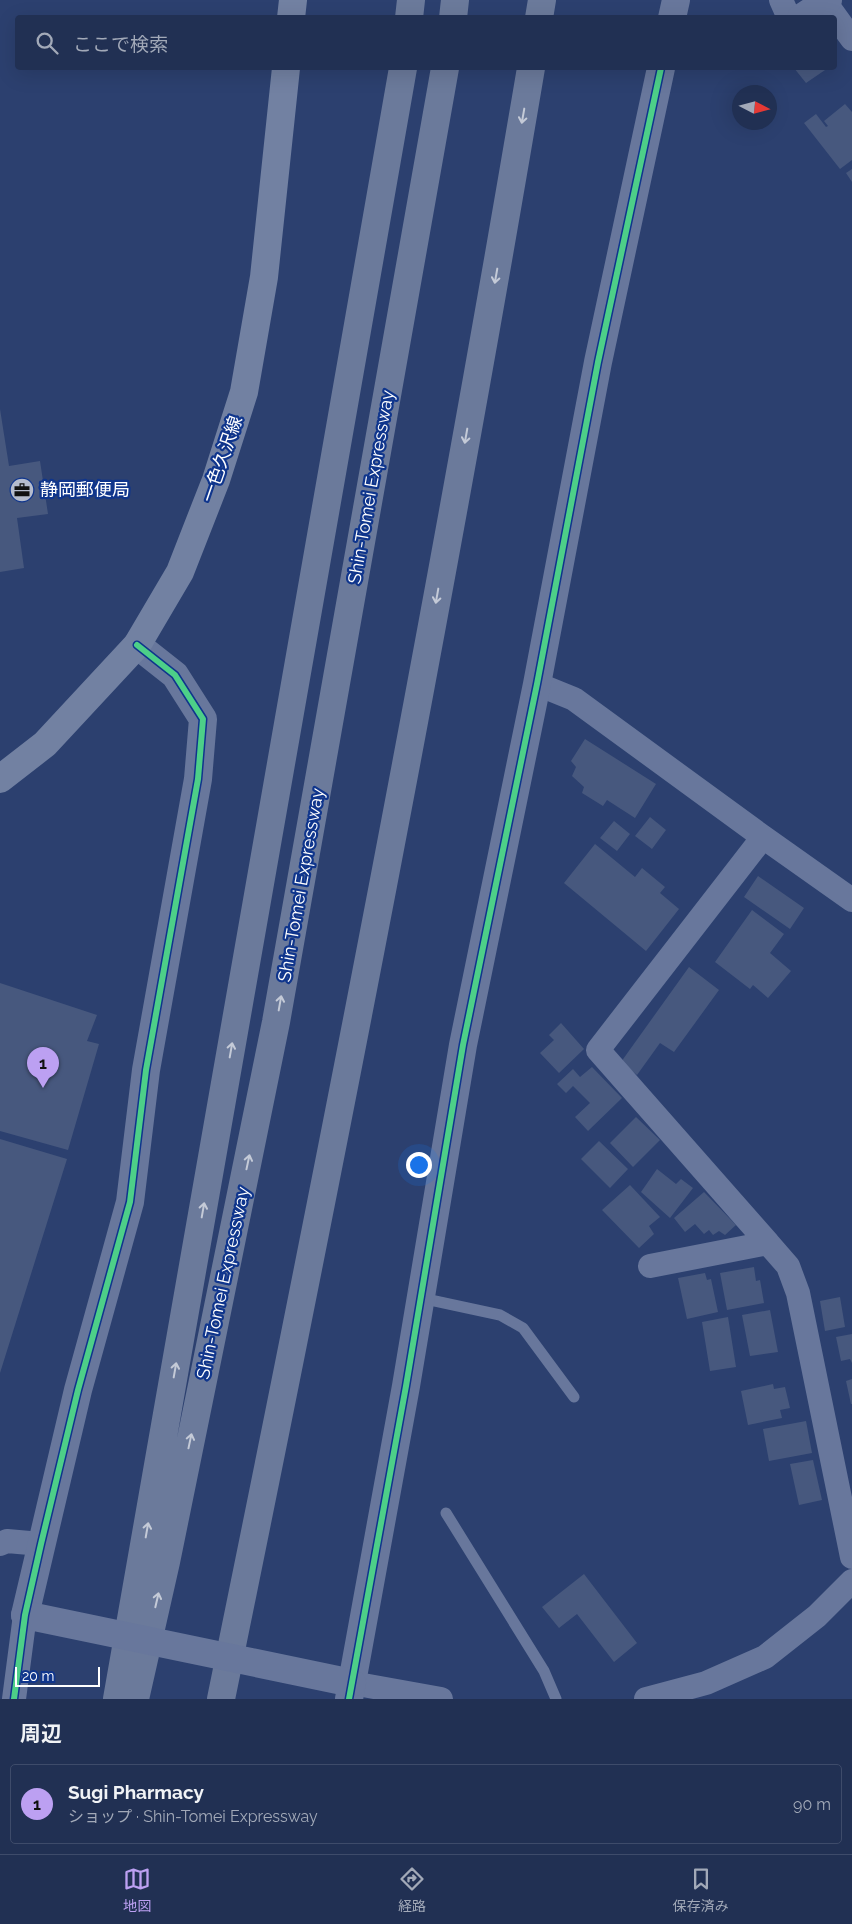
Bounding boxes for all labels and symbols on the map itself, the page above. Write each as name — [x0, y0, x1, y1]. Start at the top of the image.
north arrow — [732, 85, 777, 130]
one-way arrow — [517, 107, 527, 123]
one-way arrow — [490, 267, 500, 283]
street label: Shin-Tomei Expressway — [343, 388, 398, 585]
street label: 一色久沢線 — [197, 413, 246, 505]
one-way arrow — [461, 427, 471, 443]
office icon: 静岡郵便局 — [9, 477, 35, 503]
place label: 静岡郵便局 — [40, 479, 130, 500]
one-way arrow — [432, 587, 442, 603]
street label: Shin-Tomei Expressway — [273, 786, 328, 983]
one-way arrow — [275, 995, 285, 1011]
one-way arrow — [227, 1043, 237, 1059]
pin: 1 — [27, 1047, 59, 1088]
your location — [406, 1152, 432, 1178]
one-way arrow — [243, 1154, 253, 1170]
street label: Shin-Tomei Expressway — [192, 1185, 253, 1381]
one-way arrow — [198, 1203, 208, 1219]
one-way arrow — [170, 1363, 180, 1379]
one-way arrow — [186, 1434, 196, 1450]
one-way arrow — [142, 1523, 152, 1539]
one-way arrow — [153, 1593, 162, 1609]
scale bar — [15, 1664, 100, 1687]

